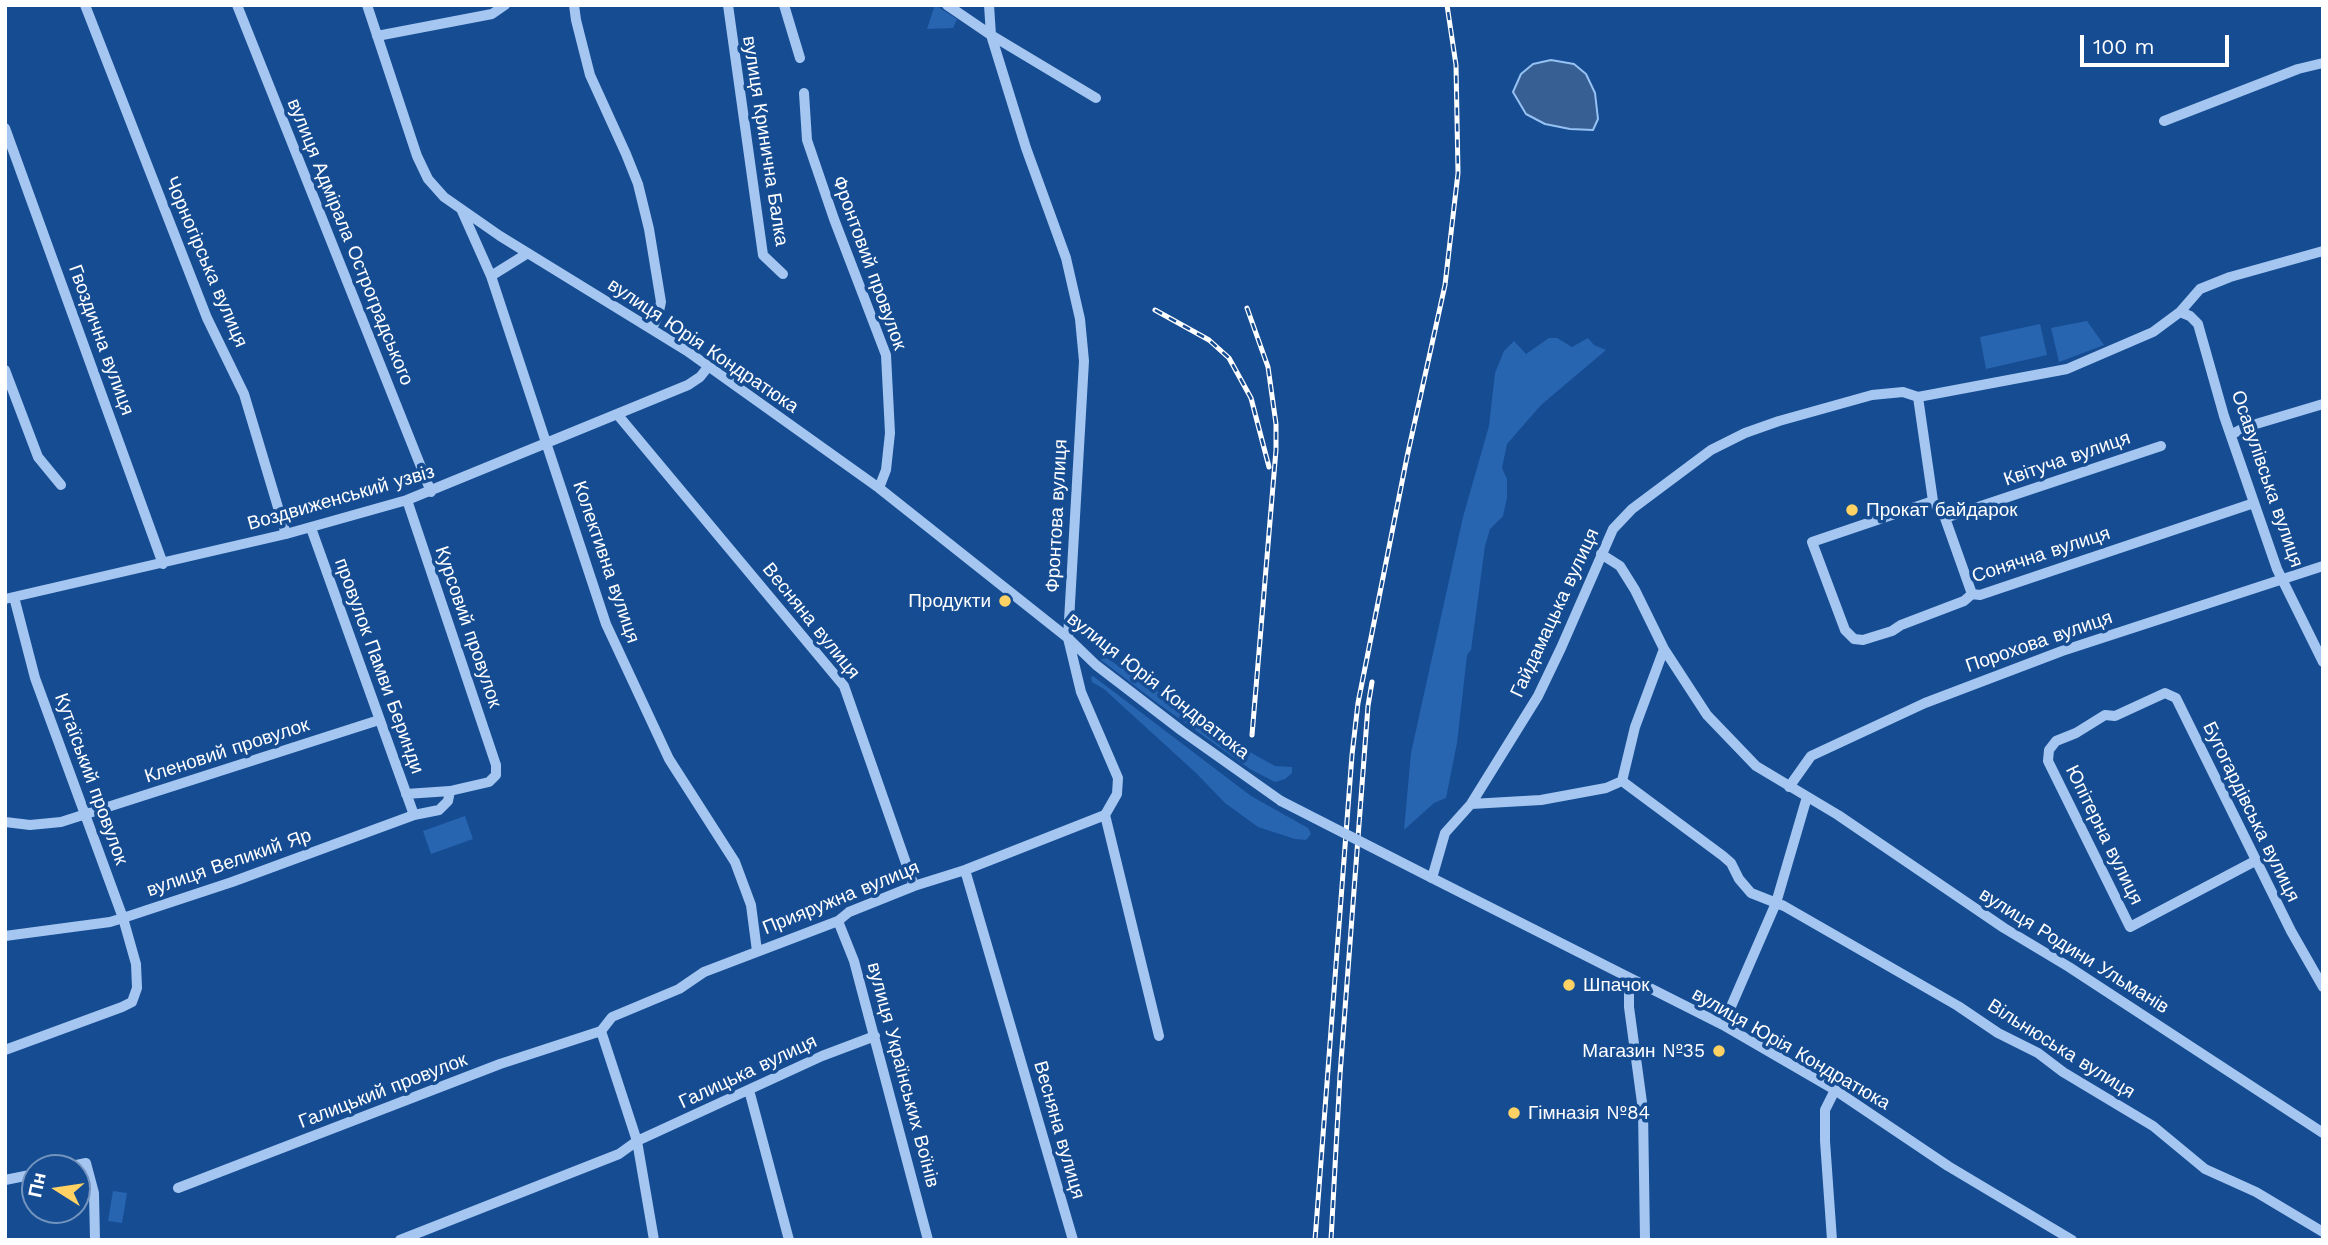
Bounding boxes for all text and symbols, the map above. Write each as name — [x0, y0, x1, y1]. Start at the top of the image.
scale bar — [2083, 21, 2232, 65]
street label: вулиця Кринична Балка — [737, 34, 793, 248]
text: 100 m — [2093, 34, 2155, 59]
street label: вулиця Адмірала Остроградського — [282, 95, 418, 389]
street label: Чорногірська вулиця — [160, 173, 252, 351]
street label: Фронтовий провулок — [827, 173, 911, 353]
street label: Гвоздична вулиця — [63, 262, 139, 418]
street label: вулиця Юрія Кондратюка — [603, 274, 803, 418]
street label: Осавулівська вулиця — [2226, 388, 2308, 570]
street label: Квітуча вулиця — [2001, 427, 2133, 491]
street label: Фронтова вулиця — [1042, 439, 1072, 593]
street label: Воздвиженський узвіз — [245, 460, 437, 536]
street label: Колективна вулиця — [568, 478, 644, 646]
place label: Прокат байдарок — [1866, 499, 2018, 521]
marker: Прокат байдарок — [1844, 502, 1860, 518]
street label: Сонячна вулиця — [1969, 522, 2113, 588]
street label: Гайдамацька вулиця — [1506, 525, 1604, 701]
street label: Курсовий провулок — [430, 543, 506, 711]
street label: провулок Памви Беринди — [329, 555, 429, 777]
street label: Весняна вулиця — [757, 558, 865, 684]
place label: Продукти — [908, 590, 991, 612]
marker: Продукти — [997, 593, 1013, 609]
street label: Порохова вулиця — [1963, 606, 2115, 678]
street label: вулиця Юрія Кондратюка — [1062, 608, 1254, 764]
street label: Кутаїський провулок — [49, 690, 133, 868]
street label: Кленовий провулок — [142, 714, 312, 788]
street label: Бугогардівська вулиця — [2197, 718, 2305, 906]
street label: Юпітерна вулиця — [2060, 761, 2148, 909]
street label: вулиця Великий Яр — [144, 824, 314, 902]
street label: Прияружна вулиця — [759, 856, 923, 940]
street label: вулиця Родини Ульманів — [1975, 883, 2173, 1019]
street label: вулиця Українських Воїнів — [862, 960, 944, 1190]
place label: Шпачок — [1583, 974, 1650, 996]
marker: Шпачок — [1561, 977, 1577, 993]
street label: вулиця Юрія Кондратюка — [1688, 983, 1894, 1115]
street label: Вільнюська вулиця — [1983, 994, 2139, 1104]
street label: Галицька вулиця — [675, 1030, 821, 1114]
place label: Магазин №35 — [1582, 1040, 1705, 1062]
marker: Магазин №35 — [1711, 1043, 1727, 1059]
street label: Галицький провулок — [296, 1048, 470, 1134]
street label: Весняна вулиця — [1028, 1058, 1090, 1202]
place label: Гімназія №84 — [1528, 1102, 1650, 1124]
marker: Гімназія №84 — [1506, 1105, 1522, 1121]
north arrow — [21, 1154, 91, 1224]
text: Пн — [23, 1170, 51, 1200]

